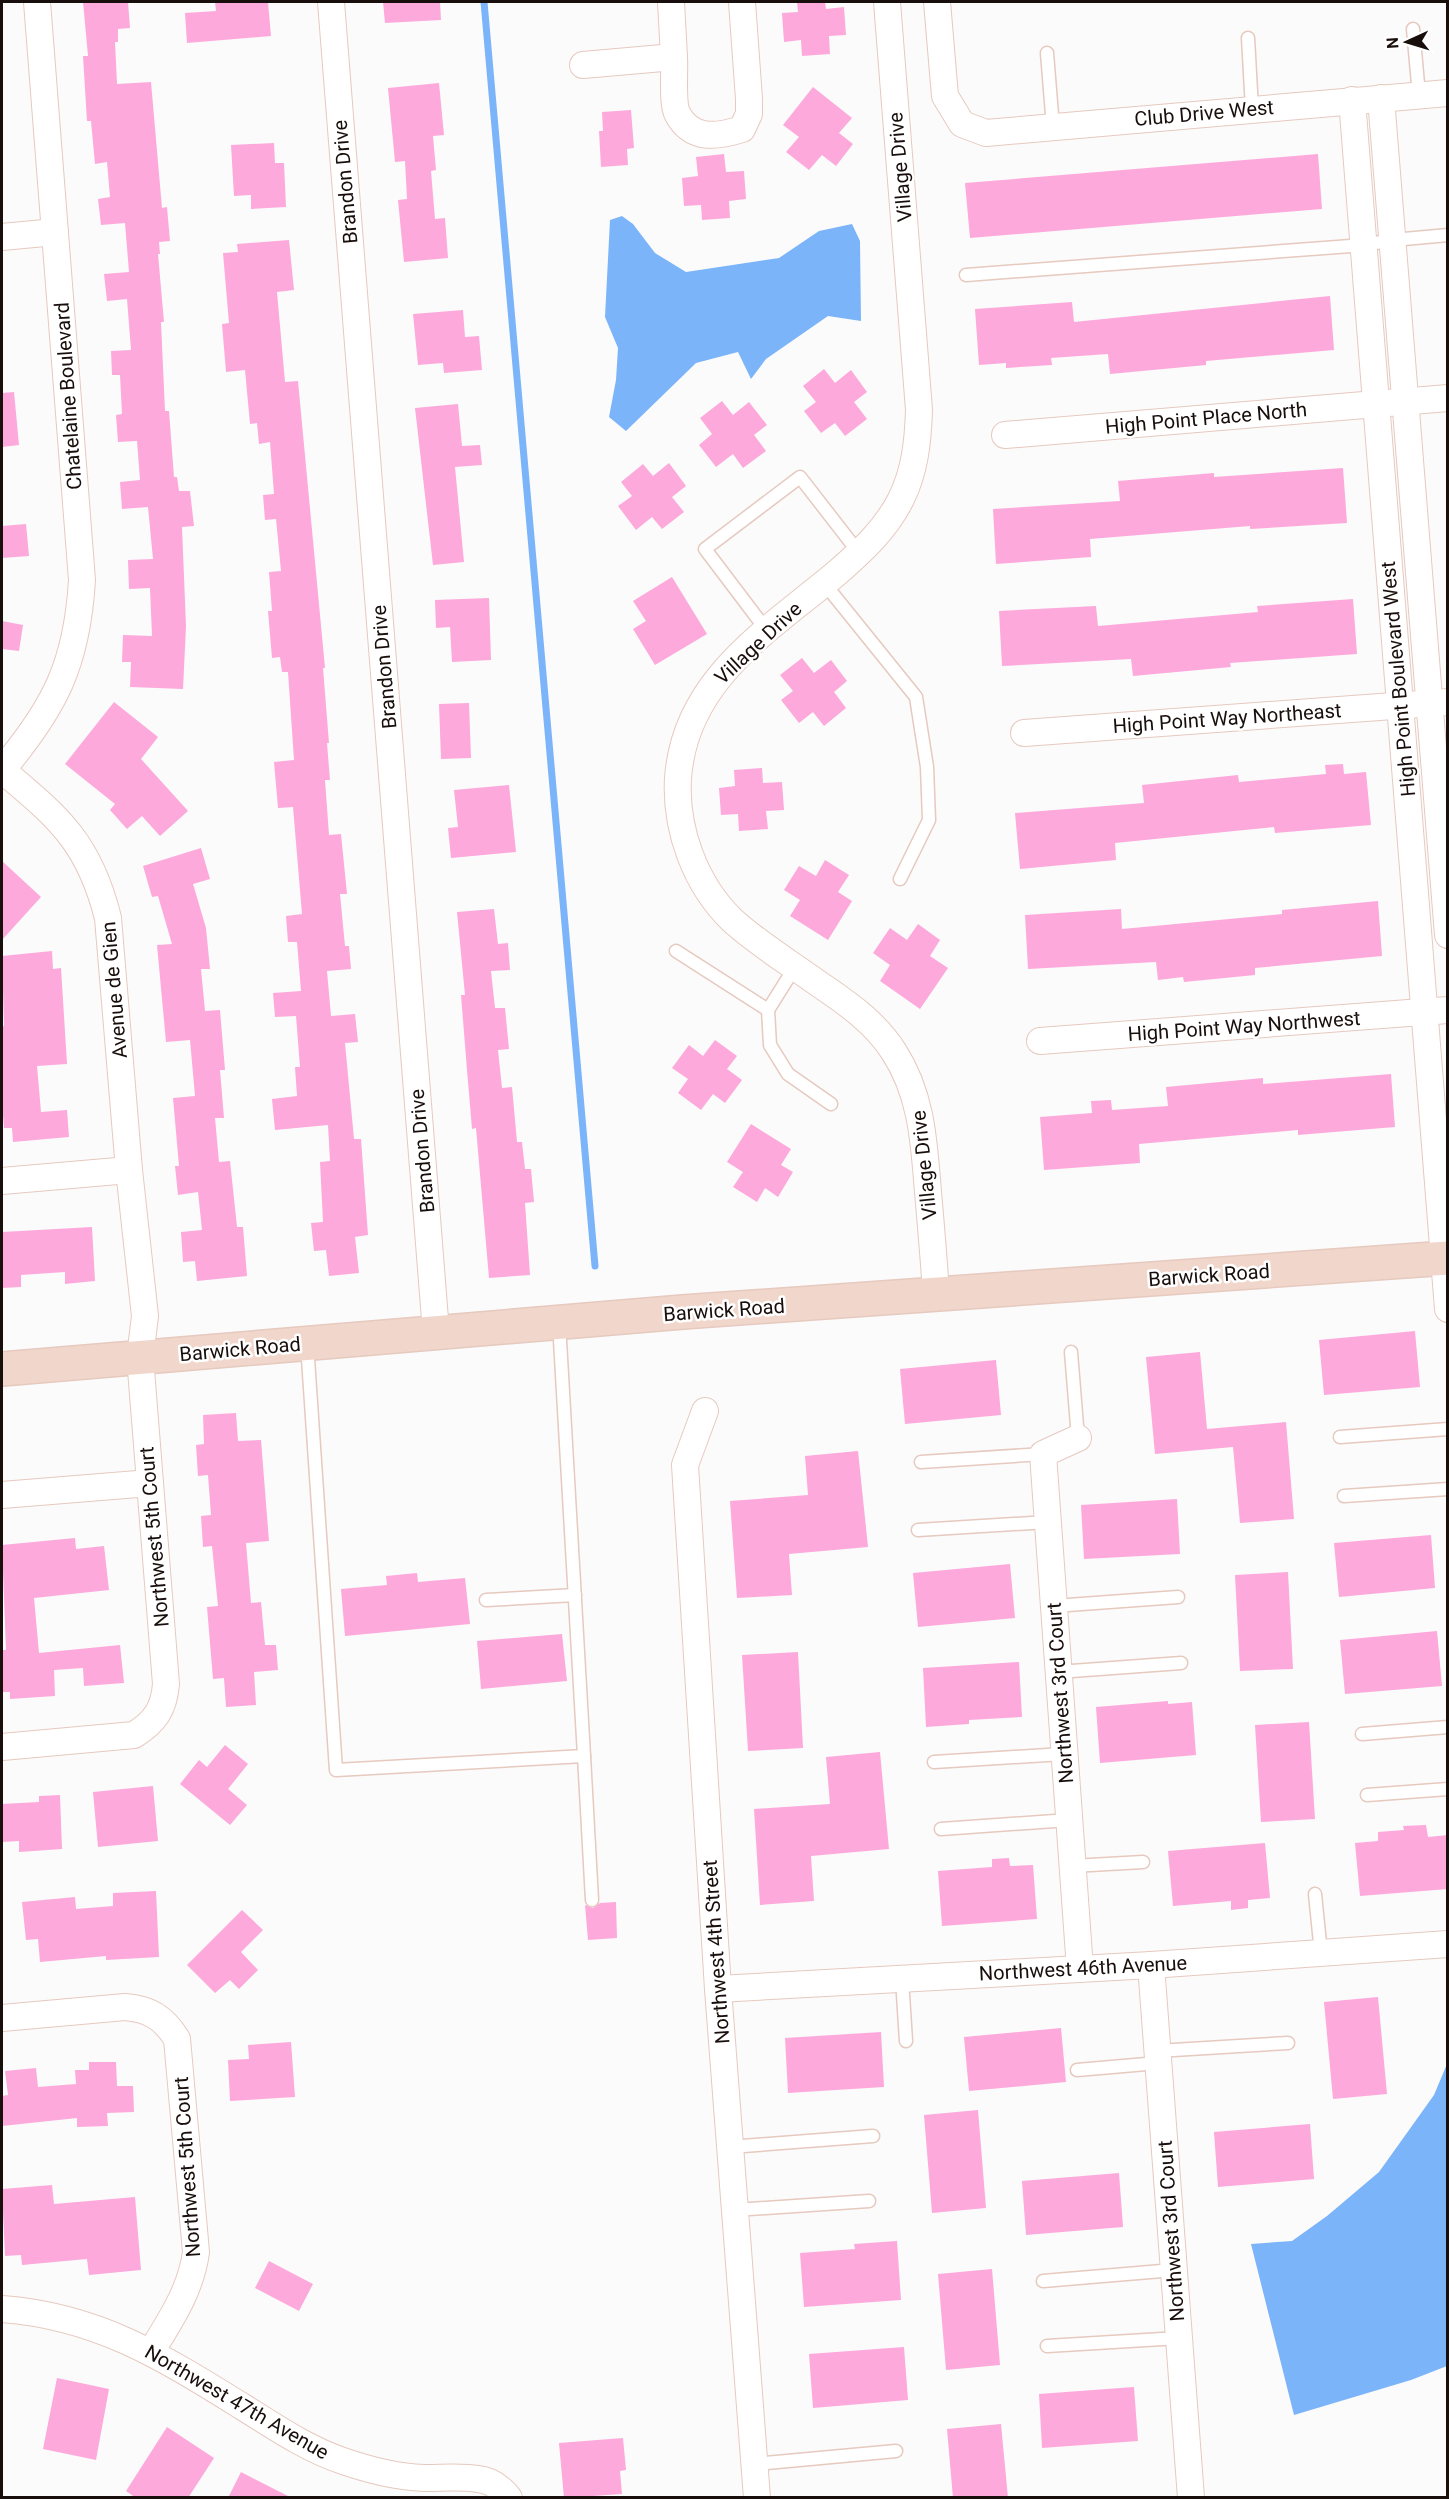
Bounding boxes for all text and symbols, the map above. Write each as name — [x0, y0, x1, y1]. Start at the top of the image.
north arrow — [1377, 12, 1437, 72]
text: N — [1383, 37, 1402, 49]
street label: Club Drive West — [1133, 95, 1275, 131]
street label: Village Drive — [883, 111, 917, 223]
street label: Brandon Drive — [328, 119, 362, 245]
street label: Chatelaine Boulevard — [49, 301, 87, 491]
street label: High Point Place North — [1104, 397, 1308, 439]
street label: High Point Boulevard West — [1376, 560, 1420, 798]
street label: Village Drive — [710, 597, 806, 689]
street label: Brandon Drive — [367, 604, 401, 730]
street label: High Point Way Northeast — [1112, 698, 1342, 738]
street label: Avenue de Gien — [96, 921, 132, 1059]
street label: High Point Way Northwest — [1127, 1006, 1361, 1046]
street label: Brandon Drive — [405, 1088, 439, 1214]
street label: Village Drive — [906, 1109, 942, 1221]
street label: Barwick Road — [1147, 1259, 1271, 1291]
street label: Barwick Road — [662, 1294, 786, 1326]
street label: Barwick Road — [178, 1332, 302, 1366]
street label: Northwest 5th Court — [134, 1446, 174, 1628]
street label: Northwest 3rd Court — [1042, 1602, 1078, 1784]
street label: Northwest 4th Street — [698, 1859, 734, 2045]
street label: Northwest 46th Avenue — [978, 1951, 1188, 1985]
street label: Northwest 5th Court — [169, 2076, 205, 2258]
street label: Northwest 3rd Court — [1153, 2140, 1189, 2322]
street label: Northwest 47th Avenue — [141, 2340, 333, 2464]

